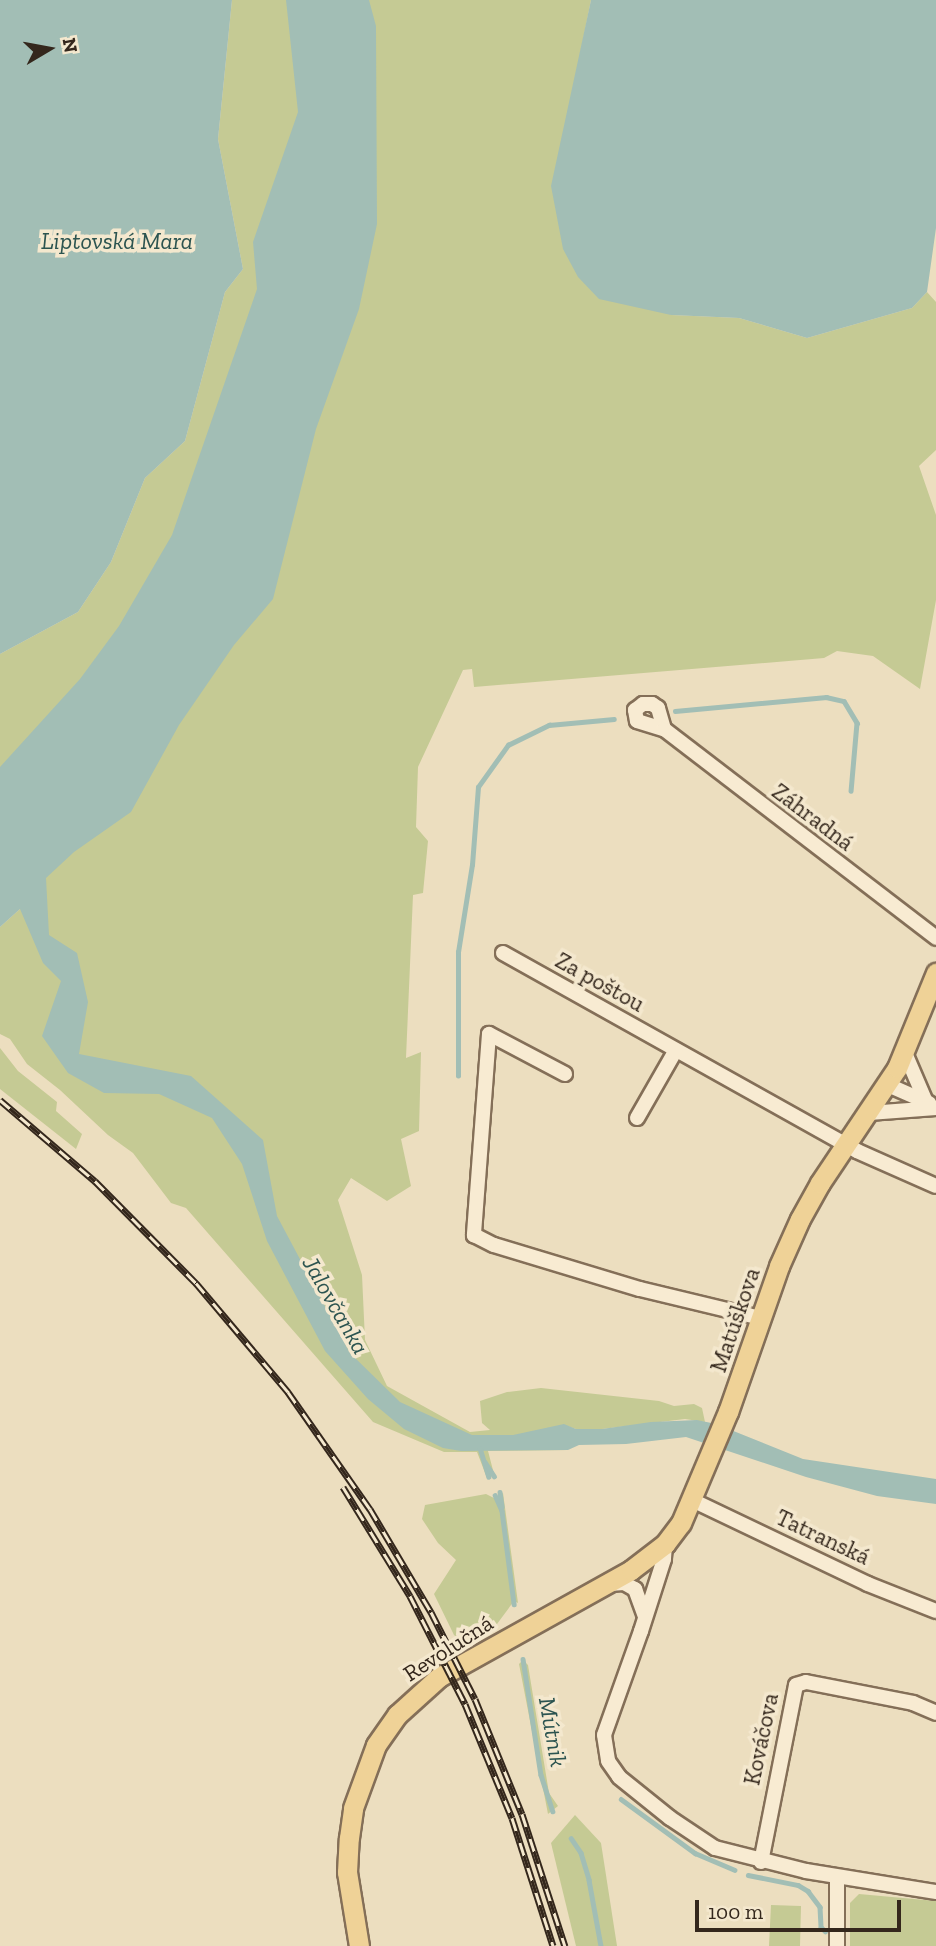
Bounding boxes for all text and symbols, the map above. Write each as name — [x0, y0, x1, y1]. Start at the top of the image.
north arrow — [14, 14, 84, 84]
text: N — [58, 36, 83, 54]
water label: Liptovská Mara — [41, 227, 193, 255]
street label: Záhradná — [767, 777, 859, 857]
street label: Za poštou — [551, 946, 649, 1018]
water label: Jalovčanka — [296, 1251, 376, 1359]
street label: Matúškova — [704, 1264, 766, 1376]
street label: Tatranská — [772, 1503, 874, 1571]
street label: Revolučná — [398, 1609, 498, 1687]
street label: Kováčova — [738, 1690, 784, 1788]
water label: Mútnik — [533, 1695, 573, 1769]
scale bar — [698, 1886, 904, 1930]
text: 100 m — [708, 1899, 763, 1924]

